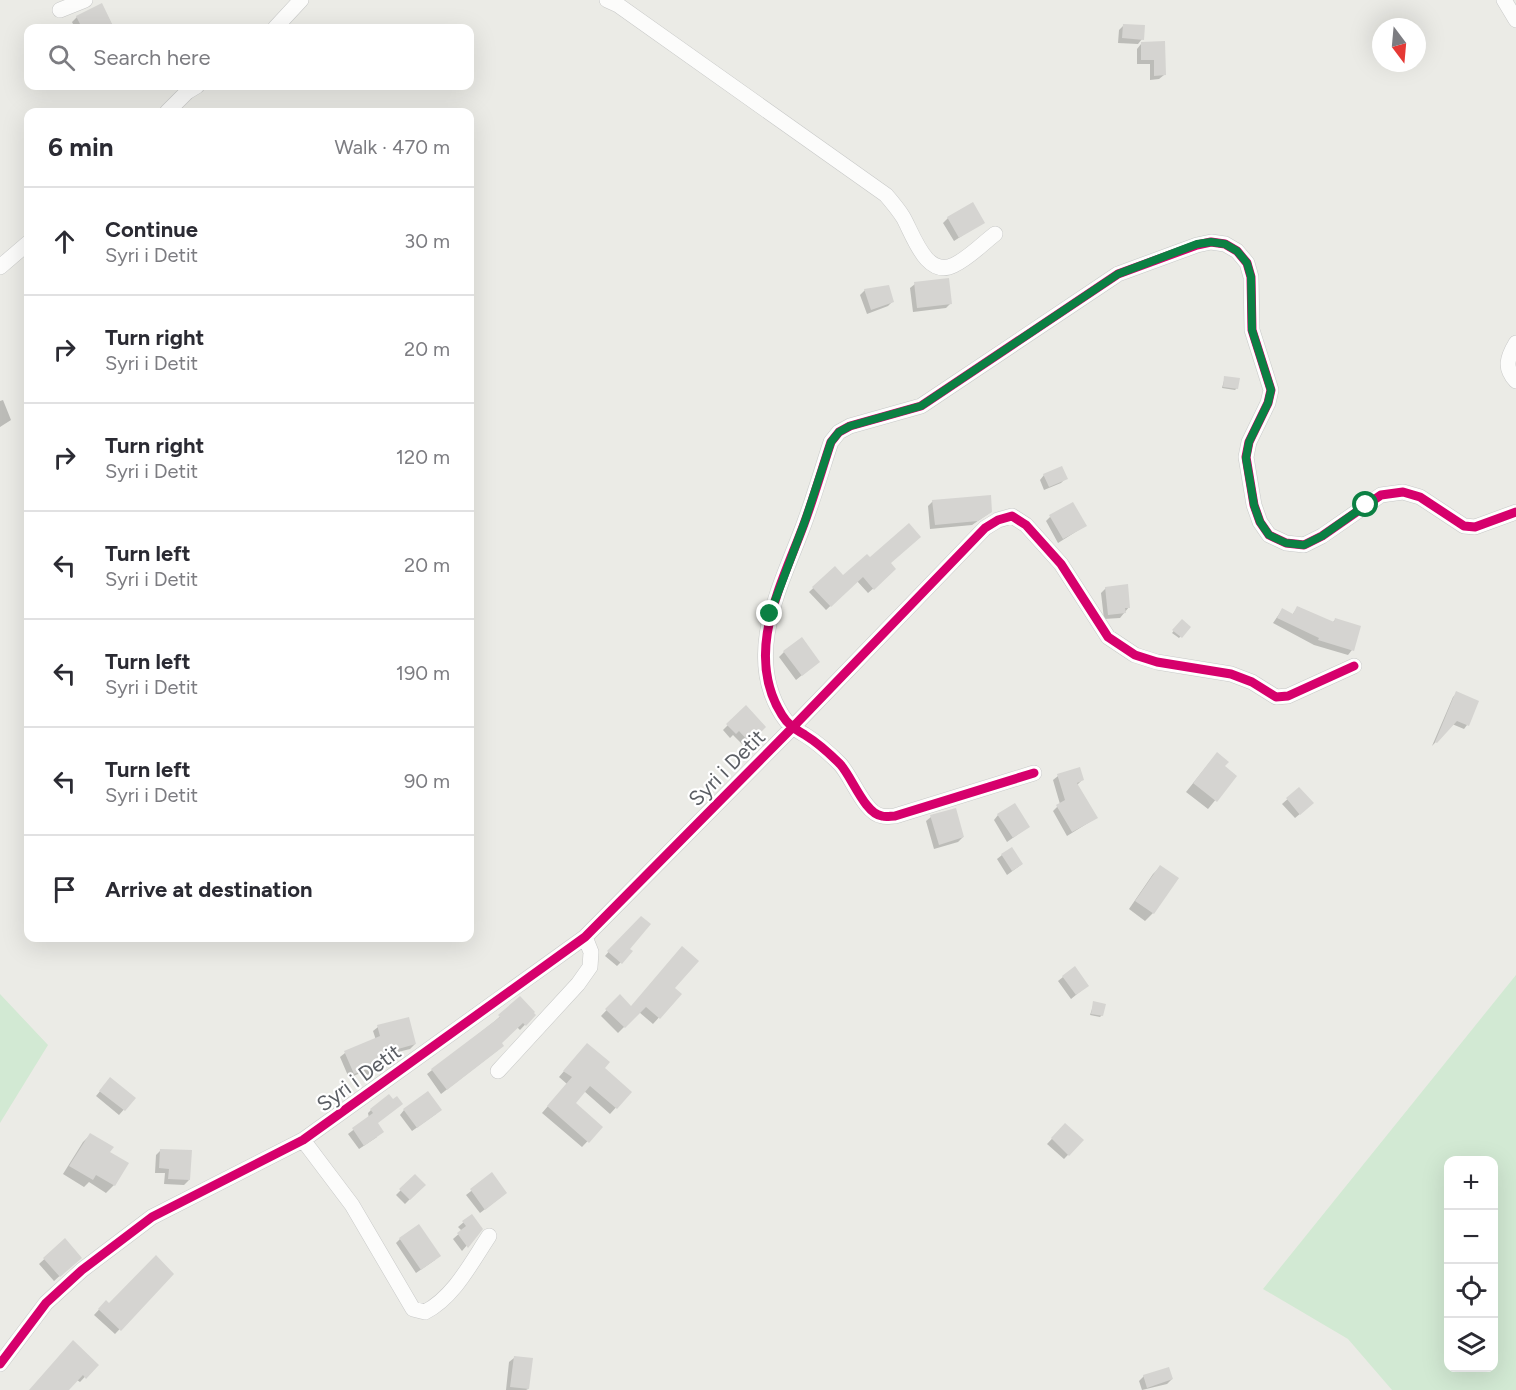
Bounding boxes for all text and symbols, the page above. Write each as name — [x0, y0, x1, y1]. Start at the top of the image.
north arrow — [1372, 18, 1426, 72]
search box — [24, 24, 474, 90]
icon: search — [45, 41, 78, 74]
text: Search here — [93, 44, 211, 71]
text: 6 min — [48, 131, 114, 163]
text: Walk · 470 m — [334, 135, 450, 159]
text: Continue — [105, 216, 198, 243]
icon: ahead — [48, 225, 81, 258]
text: 30 m — [404, 229, 450, 253]
text: Syri i Detit — [105, 243, 198, 267]
text: Turn right — [105, 324, 204, 351]
icon: right — [48, 333, 81, 366]
text: 20 m — [404, 337, 450, 361]
text: Syri i Detit — [105, 351, 198, 375]
text: Turn right — [105, 432, 204, 459]
icon: right — [48, 441, 81, 474]
text: 120 m — [396, 445, 450, 469]
text: Syri i Detit — [105, 459, 198, 483]
route start — [1352, 491, 1378, 517]
text: Turn left — [105, 540, 191, 567]
icon: left — [48, 549, 81, 582]
text: 20 m — [404, 553, 450, 577]
text: Syri i Detit — [105, 567, 198, 591]
route end — [756, 600, 782, 626]
text: Turn left — [105, 648, 191, 675]
icon: left — [48, 657, 81, 690]
text: 190 m — [396, 661, 450, 685]
text: Syri i Detit — [105, 675, 198, 699]
street label: Syri i Detit — [683, 724, 770, 811]
text: Turn left — [105, 756, 191, 783]
icon: left — [48, 765, 81, 798]
text: 90 m — [404, 769, 450, 793]
text: Syri i Detit — [105, 783, 198, 807]
icon: arrive — [48, 873, 81, 906]
text: Arrive at destination — [105, 876, 313, 903]
street label: Syri i Detit — [312, 1039, 406, 1116]
map controls — [1444, 1156, 1498, 1372]
button: + — [1444, 1156, 1498, 1210]
button: − — [1444, 1210, 1498, 1264]
button: locate — [1444, 1264, 1498, 1318]
button: layers — [1444, 1318, 1498, 1372]

